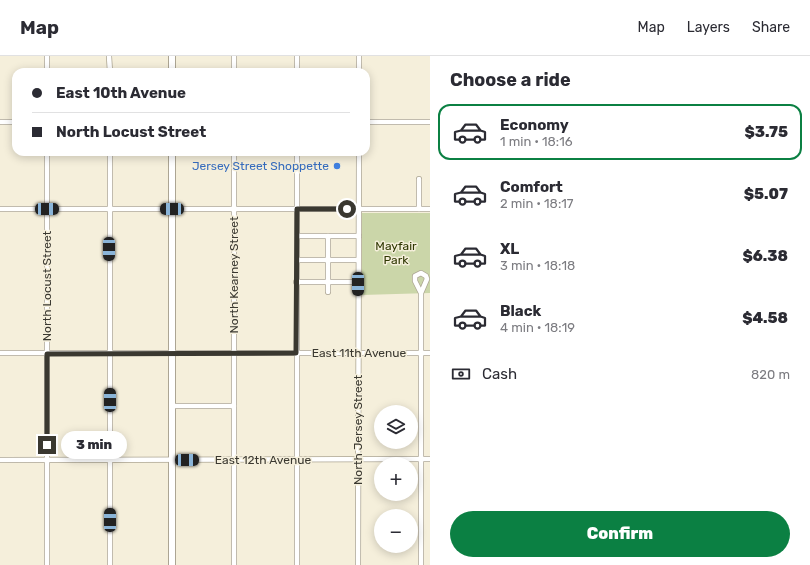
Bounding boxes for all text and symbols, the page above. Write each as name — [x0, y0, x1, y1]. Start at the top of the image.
text: Map — [20, 16, 59, 39]
text: Map — [638, 19, 665, 36]
text: Layers — [687, 19, 730, 36]
text: Share — [752, 19, 790, 36]
text: Choose a ride — [450, 69, 571, 91]
text: East 10th Avenue — [56, 84, 186, 102]
icon: car — [452, 114, 488, 150]
text: Economy — [500, 116, 569, 134]
text: North Locust Street — [56, 123, 206, 141]
text: $3.75 — [744, 123, 788, 141]
text: 1 min · 18:16 — [500, 134, 573, 149]
place label: Jersey Street Shoppette — [192, 159, 329, 173]
marker: Jersey Street Shoppette — [332, 161, 342, 171]
icon: car — [452, 176, 488, 212]
text: Comfort — [500, 178, 563, 196]
text: $5.07 — [744, 185, 788, 203]
text: 2 min · 18:17 — [500, 196, 573, 211]
route start — [338, 200, 356, 218]
car — [35, 203, 59, 215]
car — [160, 203, 184, 215]
street label: North Kearney Street — [227, 216, 241, 334]
street label: North Locust Street — [40, 230, 54, 341]
car — [103, 237, 115, 261]
icon: car — [452, 238, 488, 274]
park label: Mayfair Park — [375, 239, 417, 267]
text: XL — [500, 240, 519, 258]
text: $6.38 — [742, 247, 788, 265]
text: 3 min · 18:18 — [500, 258, 575, 273]
car — [352, 272, 364, 296]
icon: car — [452, 300, 488, 336]
text: Black — [500, 302, 541, 320]
text: $4.58 — [742, 309, 788, 327]
text: 4 min · 18:19 — [500, 320, 575, 335]
street label: East 11th Avenue — [312, 346, 407, 360]
icon: cash — [450, 363, 472, 385]
text: Cash — [482, 365, 517, 383]
text: 820 m — [751, 367, 790, 382]
street label: North Jersey Street — [351, 375, 365, 485]
car — [104, 388, 116, 412]
map controls — [374, 405, 418, 553]
button: layers — [374, 405, 418, 449]
callout: 3 min — [61, 431, 127, 459]
route end — [38, 436, 56, 454]
text: 3 min — [76, 437, 112, 452]
street label: East 12th Avenue — [215, 453, 312, 467]
car — [175, 454, 199, 466]
button: + — [374, 457, 418, 501]
car — [104, 508, 116, 532]
button: − — [374, 509, 418, 553]
button: Confirm — [450, 511, 790, 557]

